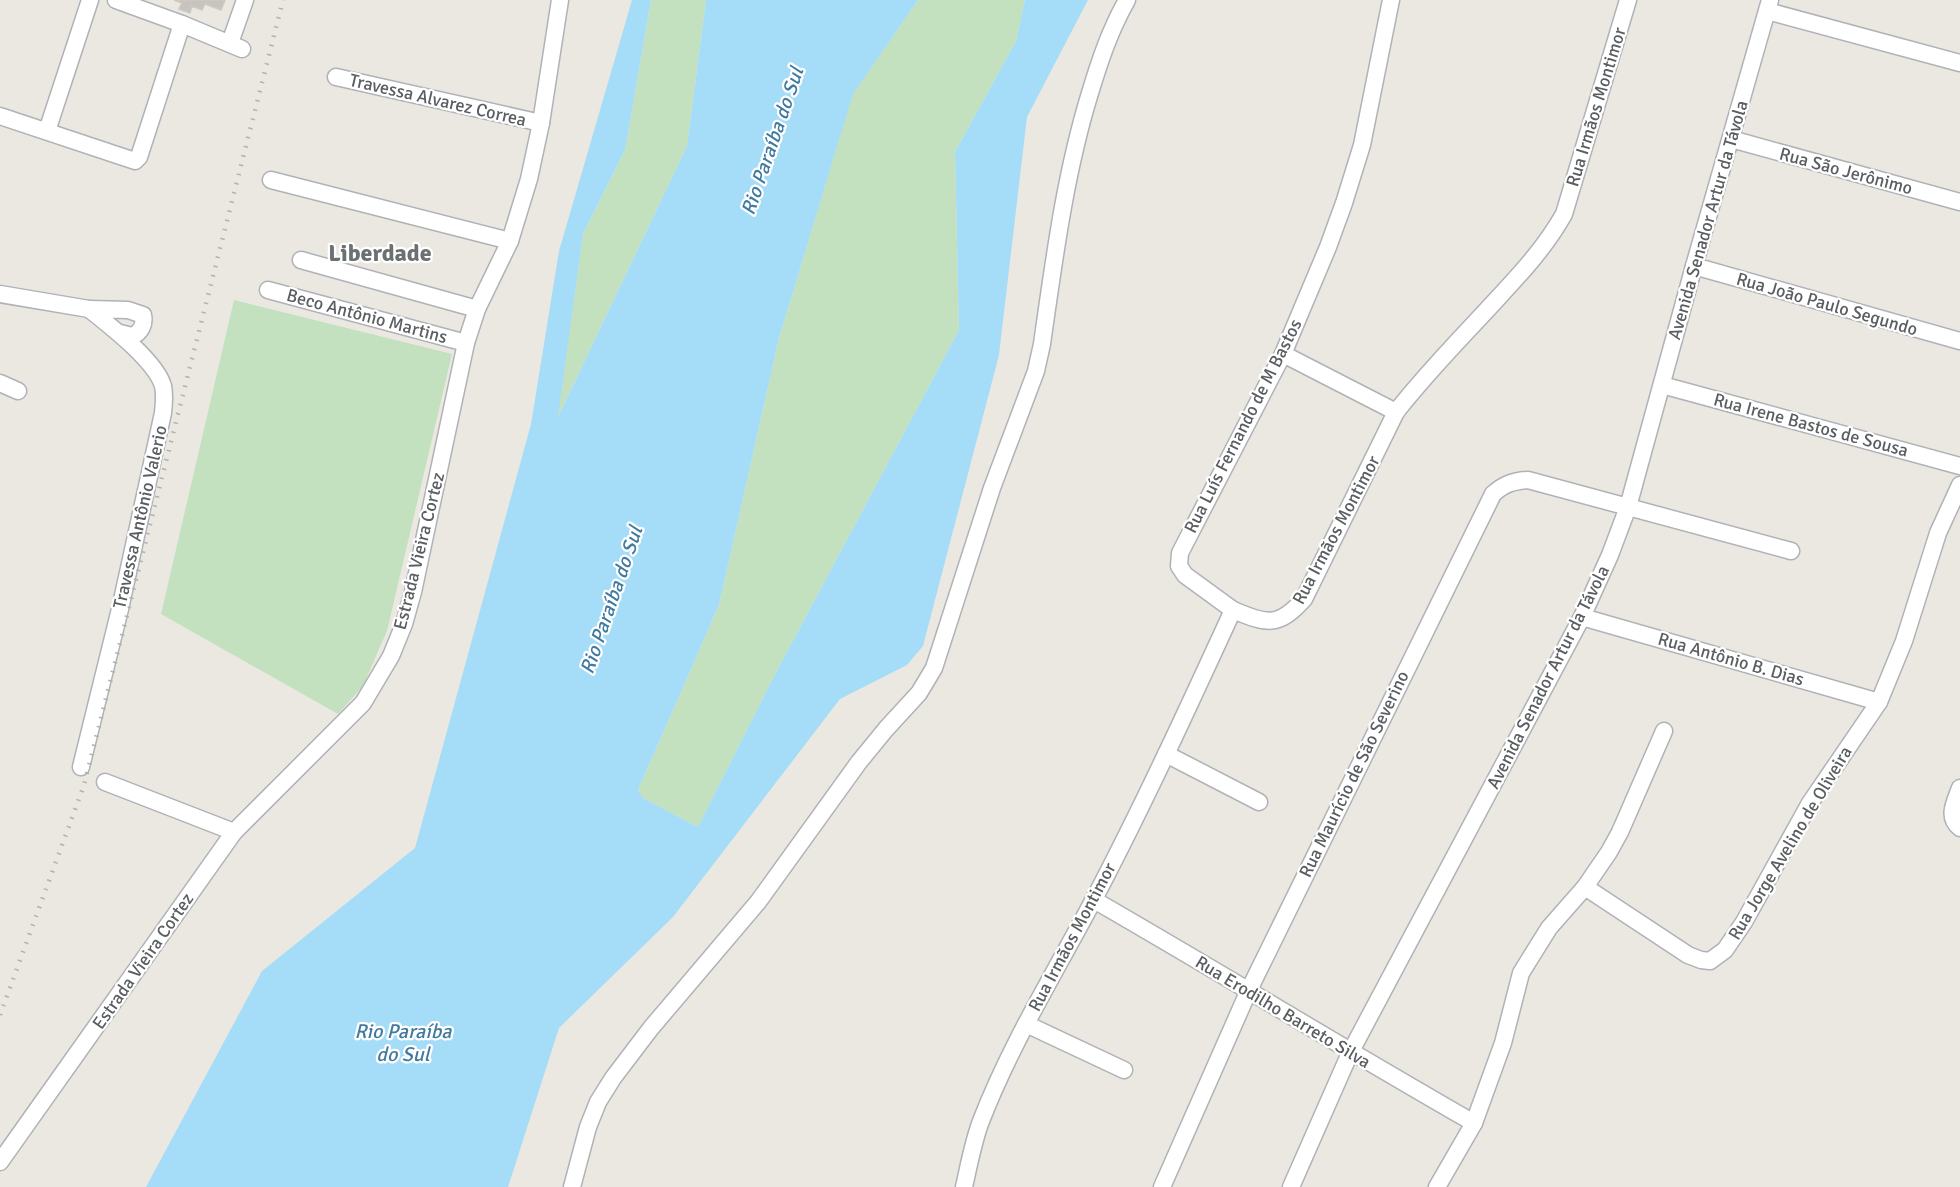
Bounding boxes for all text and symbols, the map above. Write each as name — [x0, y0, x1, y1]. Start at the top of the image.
street label: Rua Irmãos Montimor — [1561, 24, 1631, 189]
water label: Rio Paraíba do Sul — [736, 62, 810, 218]
street label: Travessa Alvarez Correa — [347, 69, 529, 131]
street label: Avenida Senador Artur da Távola — [1663, 98, 1753, 342]
street label: Rua São Jerônimo — [1777, 143, 1915, 199]
district label: Liberdade — [328, 238, 432, 268]
street label: Rua João Paulo Segundo — [1734, 268, 1920, 340]
street label: Beco Antônio Martins — [284, 284, 450, 348]
street label: Rua Luís Fernando de M Bastos — [1179, 315, 1307, 537]
street label: Rua Irene Bastos de Sousa — [1711, 388, 1911, 462]
street label: Travessa Antônio Valerio — [108, 423, 172, 611]
street label: Rua Irmãos Montimor — [1288, 452, 1385, 608]
street label: Estrada Vieira Cortez — [389, 470, 449, 632]
water label: Rio Paraíba do Sul — [575, 521, 649, 677]
street label: Avenida Senador Artur da Távola — [1482, 562, 1614, 792]
street label: Rua Antônio B. Dias — [1655, 628, 1807, 690]
street label: Rua Maurício de São Severino — [1294, 667, 1414, 881]
street label: Rua Jorge Avelino de Oliveira — [1723, 742, 1857, 944]
street label: Rua Irmãos Montimor — [1024, 859, 1121, 1015]
street label: Estrada Vieira Cortez — [88, 889, 198, 1033]
street label: Rua Erodilho Barreto Silva — [1191, 951, 1375, 1073]
water label: Rio Paraíba do Sul — [355, 1019, 452, 1067]

